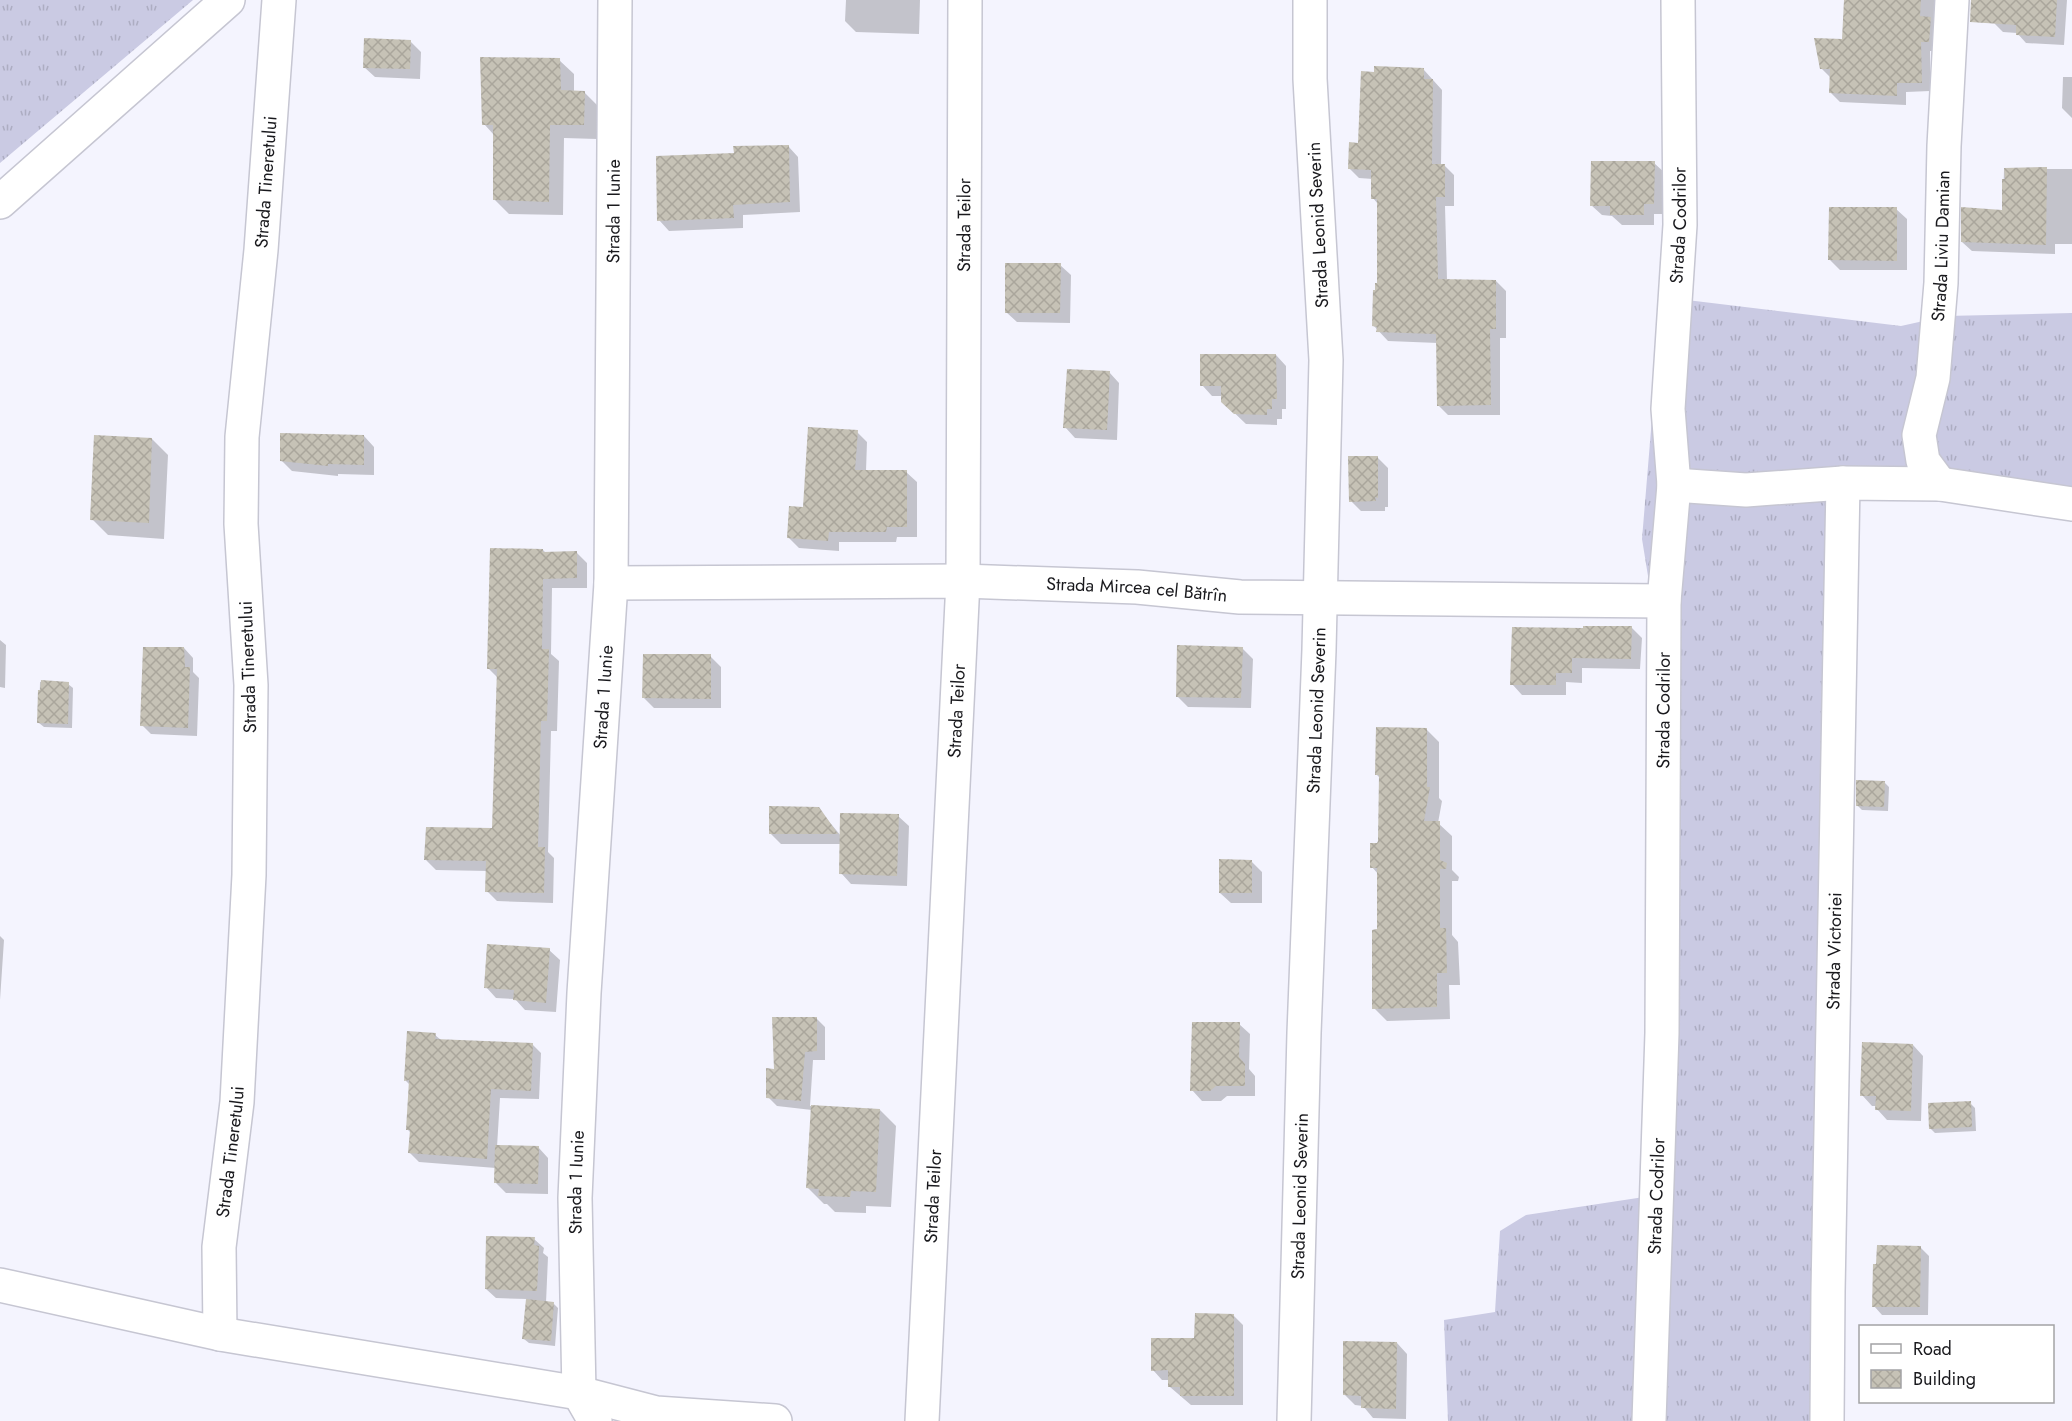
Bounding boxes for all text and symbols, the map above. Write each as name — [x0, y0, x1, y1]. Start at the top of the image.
street label: Strada Tineretului — [248, 115, 284, 249]
street label: Strada Leonid Severin — [1301, 141, 1335, 309]
street label: Strada 1 Iunie — [600, 159, 627, 264]
street label: Strada Codrilor — [1663, 166, 1693, 284]
street label: Strada Liviu Damian — [1925, 170, 1956, 323]
street label: Strada Teilor — [951, 177, 977, 272]
street label: Strada Mircea cel Bătrîn — [1046, 571, 1228, 609]
street label: Strada Tineretului — [233, 600, 263, 734]
street label: Strada Leonid Severin — [1300, 627, 1333, 794]
street label: Strada 1 Iunie — [587, 644, 620, 750]
street label: Strada Codrilor — [1650, 651, 1677, 769]
street label: Strada Teilor — [941, 662, 972, 758]
street label: Strada Victoriei — [1820, 892, 1848, 1010]
street label: Strada Tineretului — [210, 1085, 251, 1219]
street label: Strada Leonid Severin — [1285, 1112, 1315, 1280]
street label: Strada 1 Iunie — [562, 1130, 591, 1235]
street label: Strada Codrilor — [1642, 1136, 1672, 1255]
street label: Strada Teilor — [918, 1148, 948, 1244]
legend — [1859, 1325, 2054, 1403]
text: Road — [1913, 1336, 1952, 1362]
text: Building — [1913, 1366, 1976, 1392]

